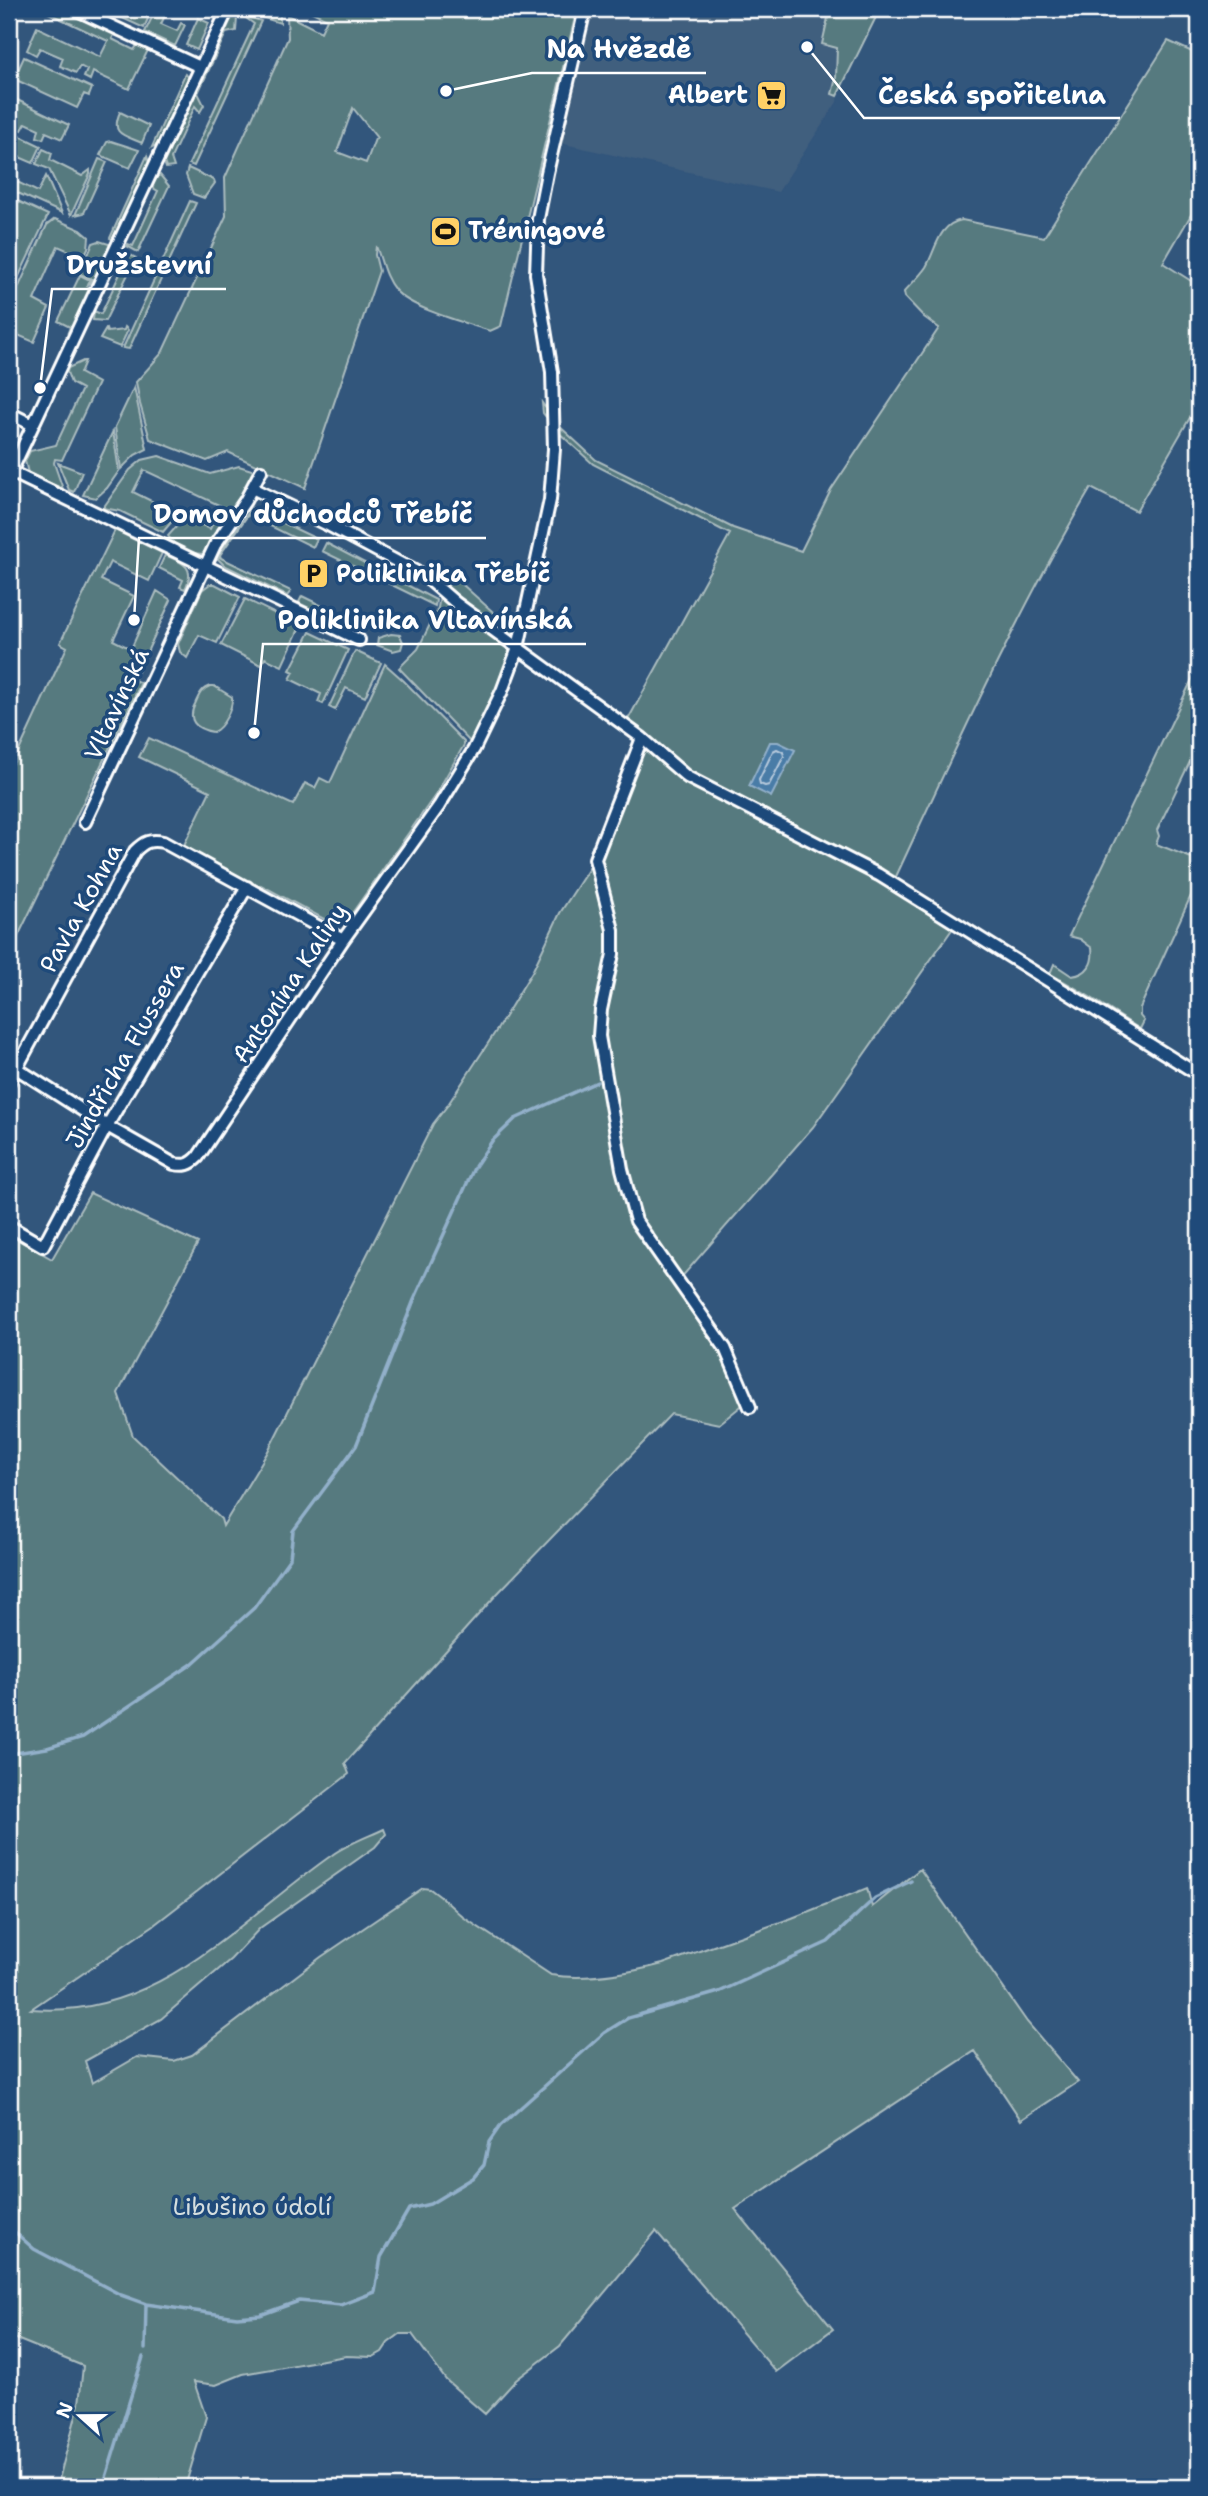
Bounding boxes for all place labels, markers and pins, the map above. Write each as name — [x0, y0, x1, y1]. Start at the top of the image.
callout: Na Hvězdě — [532, 26, 706, 73]
callout: Česká spořitelna — [864, 71, 1120, 118]
supermarket icon: Albert — [754, 78, 788, 112]
place label: Albert — [668, 79, 748, 111]
sports icon: Tréningové — [428, 214, 462, 248]
place label: Tréningové — [468, 215, 606, 247]
callout: Družstevní — [52, 242, 226, 289]
callout: Domov důchodců Třebíč — [139, 491, 486, 538]
parking icon: Poliklinika Třebíč — [296, 557, 330, 591]
place label: Poliklinika Třebíč — [336, 558, 551, 590]
callout: Poliklinika Vltavínská — [263, 597, 586, 644]

